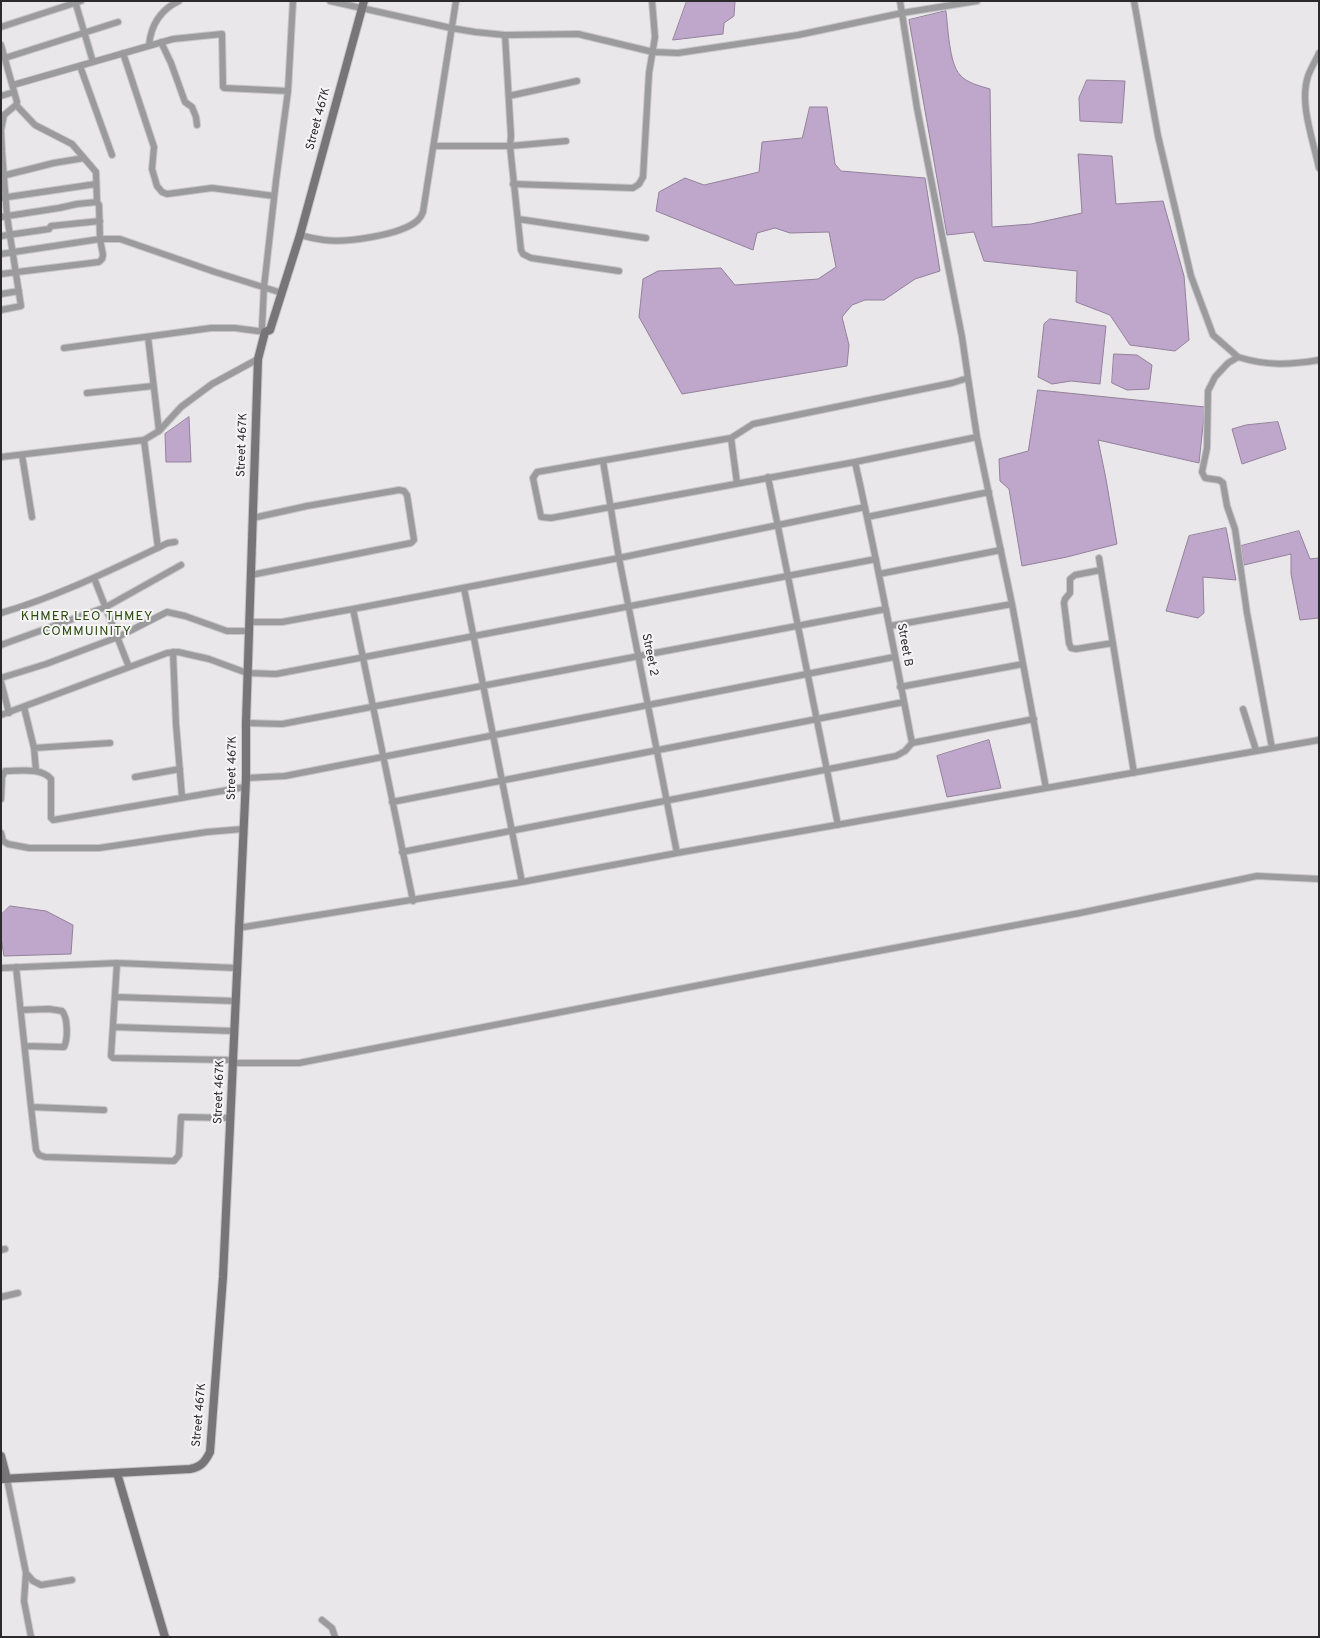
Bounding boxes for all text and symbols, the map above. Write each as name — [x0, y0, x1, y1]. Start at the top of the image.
street label: Street 467K — [304, 86, 334, 152]
street label: Street 467K — [235, 413, 251, 477]
district label: KHMER LEO THMEY COMMUINITY — [21, 609, 153, 640]
street label: Street B — [893, 622, 915, 668]
street label: Street 2 — [638, 632, 660, 678]
street label: Street 467K — [225, 736, 241, 800]
street label: Street 467K — [212, 1060, 228, 1124]
street label: Street 467K — [190, 1382, 210, 1448]

